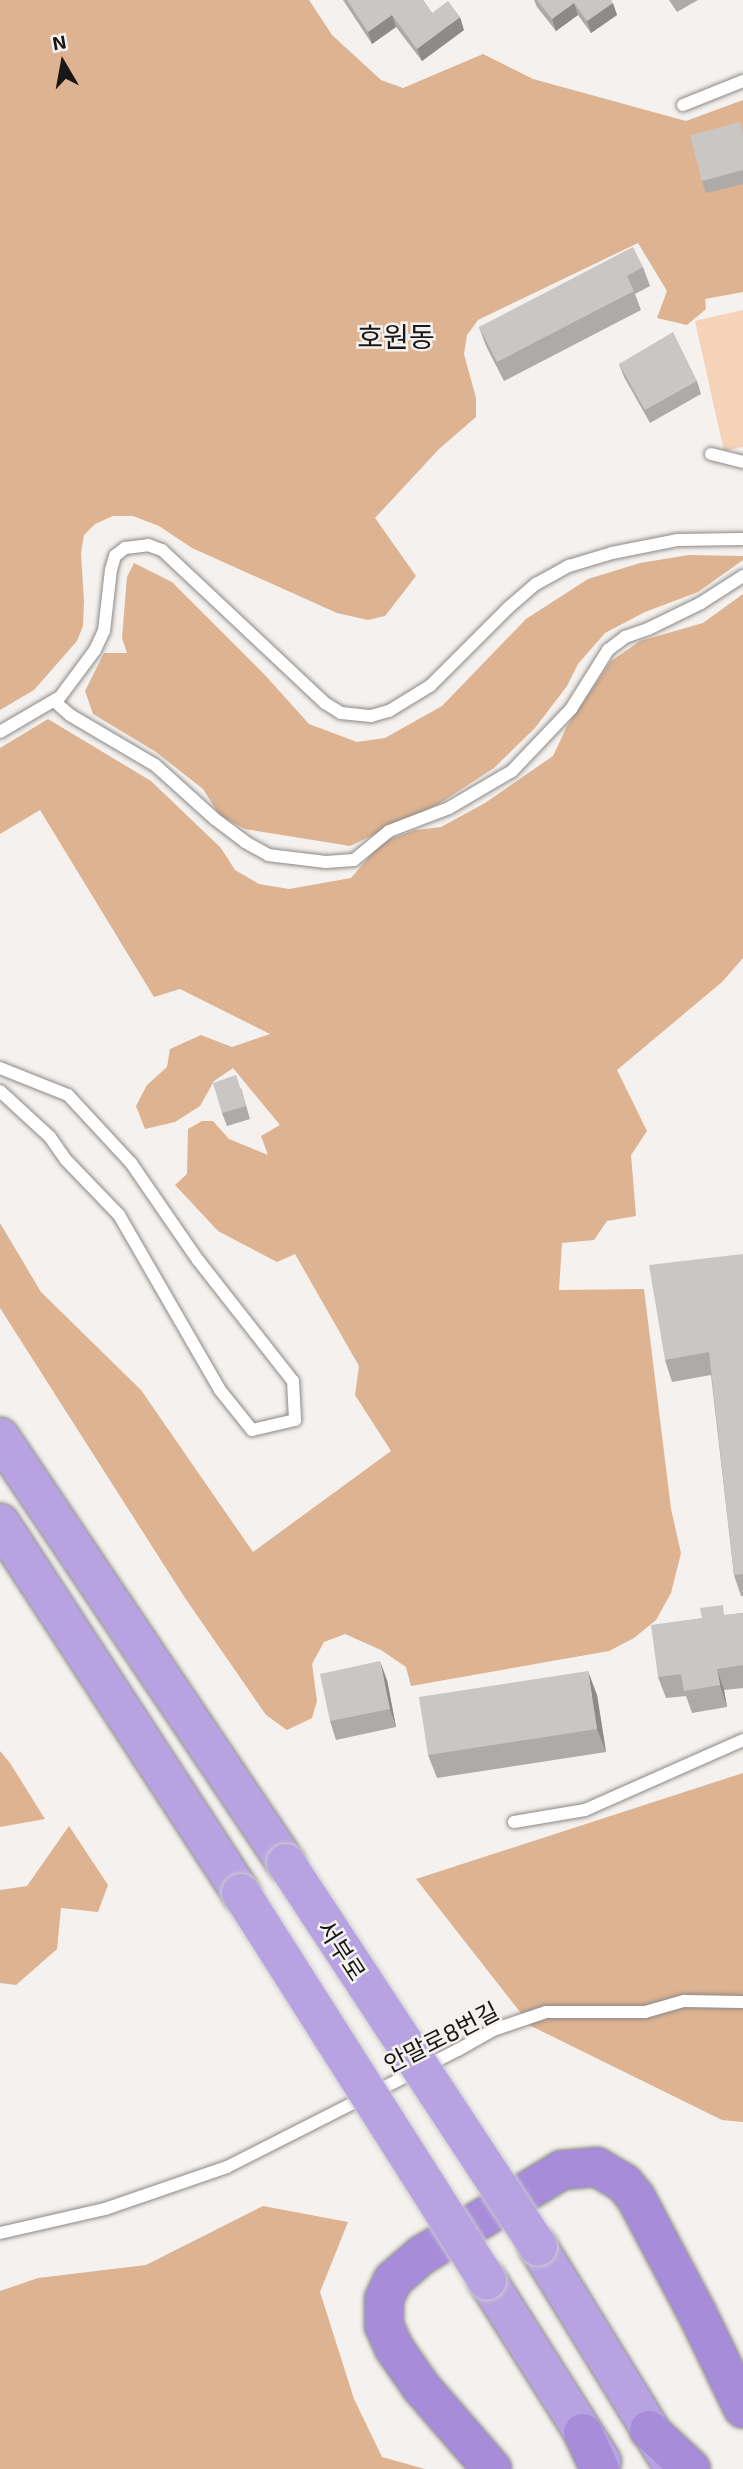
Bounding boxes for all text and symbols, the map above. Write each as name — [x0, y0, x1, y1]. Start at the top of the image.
north arrow — [28, 28, 98, 98]
text: N — [51, 29, 68, 54]
district label: 호원동 — [357, 319, 435, 353]
street label: 서부로 — [312, 1914, 372, 1986]
street label: 안말로8번길 — [379, 1996, 503, 2078]

